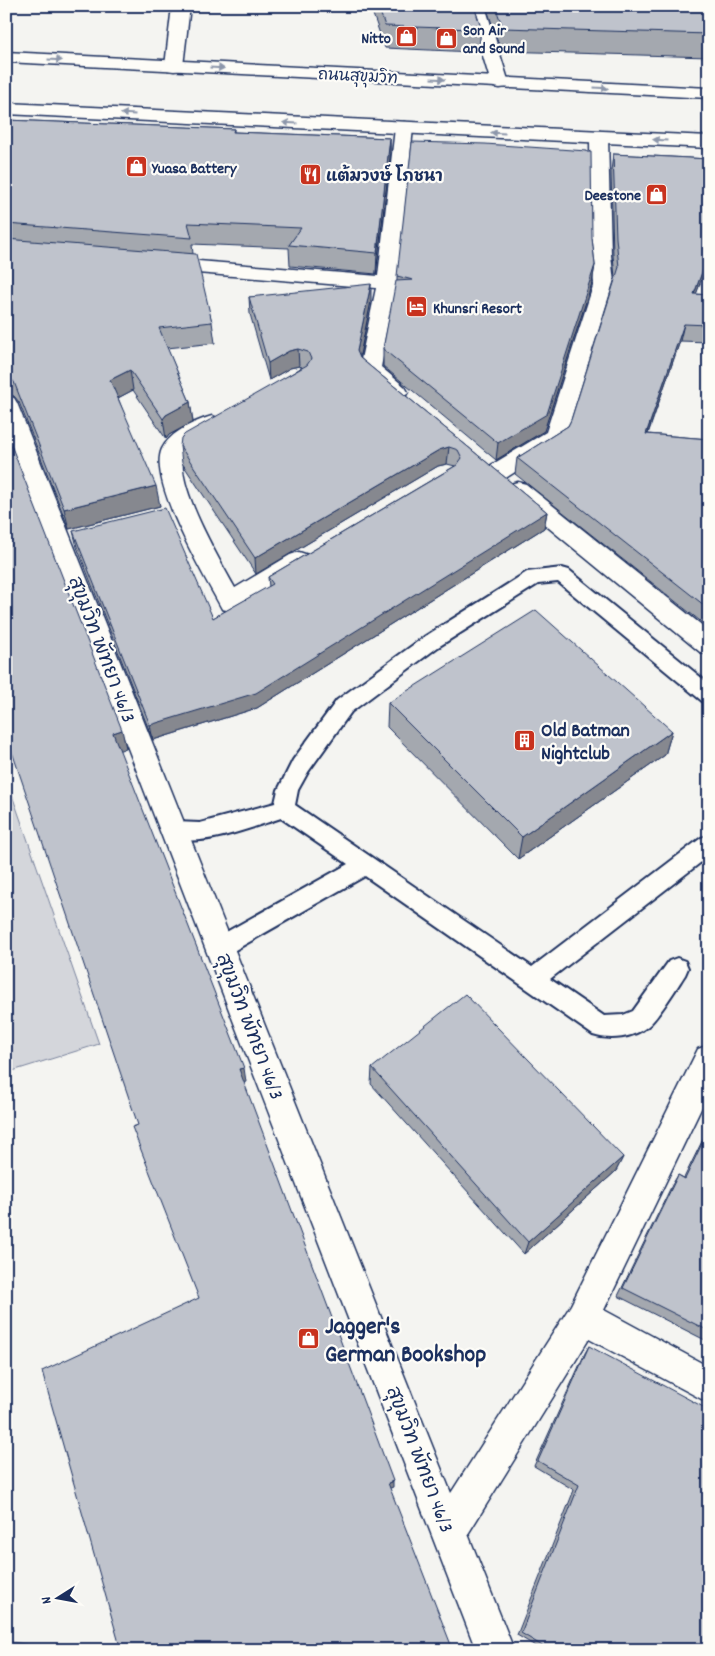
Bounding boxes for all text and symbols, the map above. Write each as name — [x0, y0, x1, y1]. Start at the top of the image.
place label: Son Air and Sound — [463, 20, 525, 61]
shop icon: Nitto — [395, 25, 419, 49]
shop icon: Son Air and Sound — [435, 26, 459, 50]
place label: Nitto — [361, 28, 391, 51]
one-way arrow — [47, 56, 63, 64]
street label: ถนนสุขุมวิท — [317, 63, 398, 91]
one-way arrow — [210, 64, 226, 72]
one-way arrow — [431, 76, 447, 84]
one-way arrow — [593, 84, 609, 92]
one-way arrow — [120, 110, 136, 118]
one-way arrow — [282, 118, 298, 126]
one-way arrow — [489, 128, 505, 136]
one-way arrow — [652, 136, 668, 144]
shop icon: Yuasa Battery — [124, 155, 148, 179]
place label: Yuasa Battery — [151, 158, 238, 181]
restaurant icon: แต้มวงษ์ โภชนา — [298, 163, 322, 187]
place label: แต้มวงษ์ โภชนา — [326, 164, 443, 189]
shop icon: Deestone — [645, 182, 669, 206]
place label: Deestone — [584, 185, 641, 208]
hotel icon: Khunsri Resort — [405, 295, 429, 319]
place label: Khunsri Resort — [433, 298, 522, 321]
street label: สุขุมวิท พัทยา 46/3 — [59, 573, 142, 727]
place label: Old Batman Nightclub — [541, 718, 630, 769]
building icon: Old Batman Nightclub — [513, 729, 537, 753]
street label: สุขุมวิท พัทยา 46/3 — [207, 950, 290, 1104]
place label: Jagger's German Bookshop — [325, 1311, 486, 1373]
shop icon: Jagger's German Bookshop — [297, 1327, 321, 1351]
street label: สุขุมวิท พัทยา 46/3 — [377, 1383, 460, 1537]
north arrow — [32, 1574, 82, 1624]
text: N — [37, 1595, 58, 1605]

